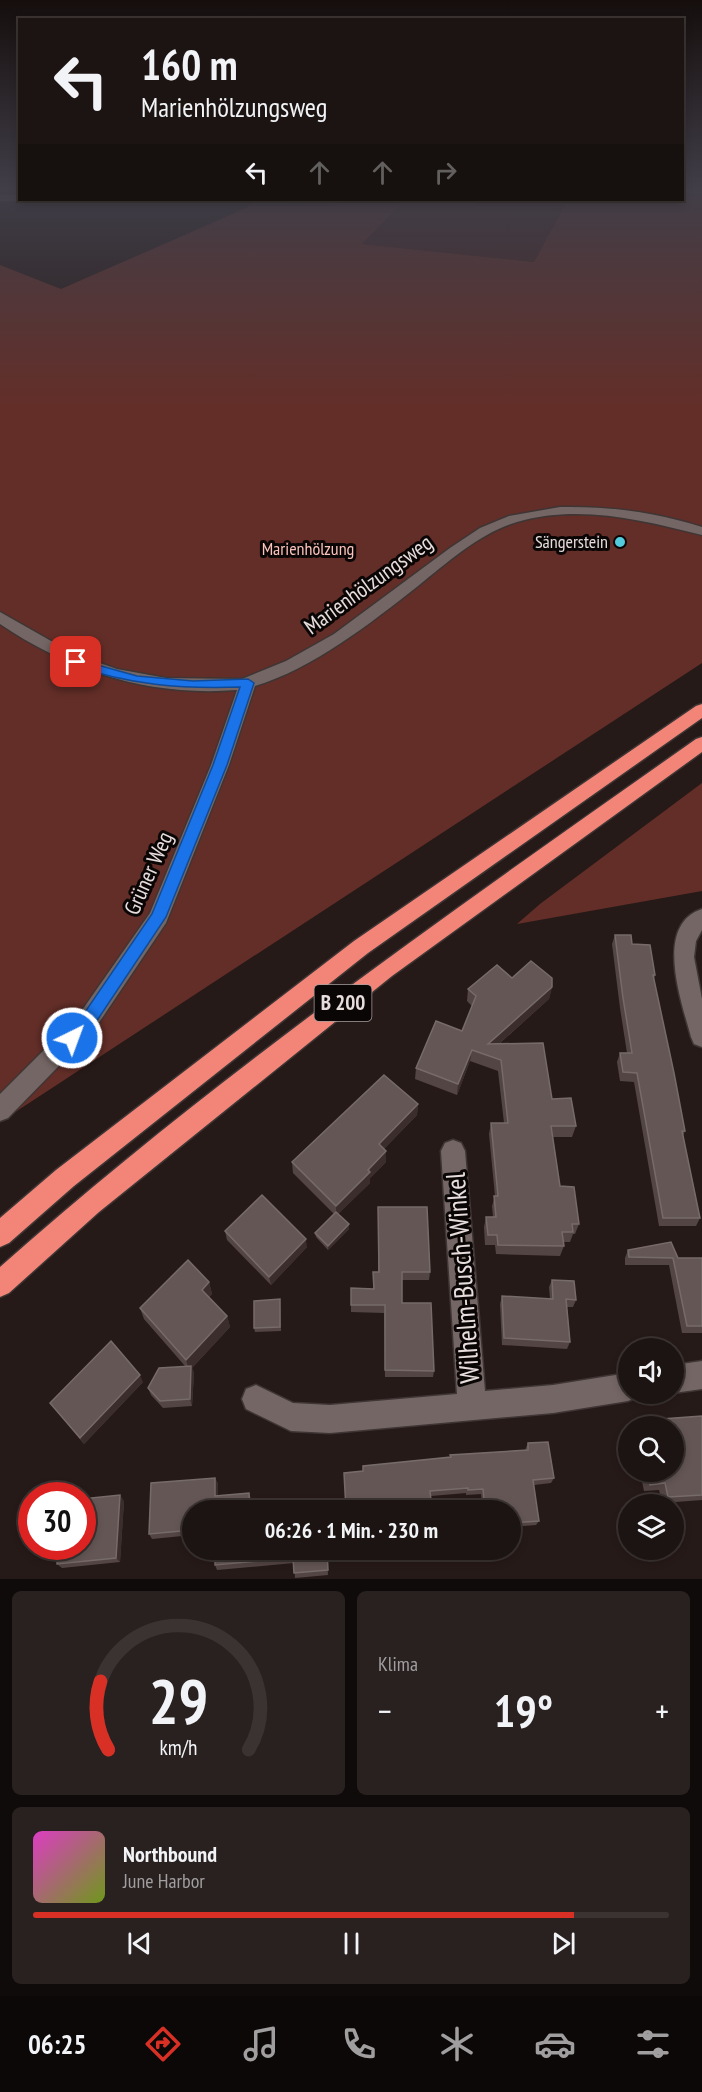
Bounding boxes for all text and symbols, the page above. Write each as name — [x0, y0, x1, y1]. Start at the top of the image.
text: 160 m — [141, 37, 238, 92]
icon: left — [42, 42, 120, 120]
text: Marienhölzungsweg — [141, 90, 327, 124]
icon: left — [240, 156, 273, 189]
icon: ahead — [303, 156, 336, 189]
icon: ahead — [366, 156, 399, 189]
icon: right — [429, 156, 462, 189]
street label: Marienhölzungsweg — [298, 528, 438, 640]
place label: Sängerstein — [535, 530, 608, 553]
marker: Sängerstein — [613, 535, 627, 549]
park label: Marienhölzung — [262, 537, 354, 560]
pin — [50, 636, 101, 687]
icon: arrive — [59, 645, 92, 678]
street label: Grüner Weg — [117, 827, 179, 919]
road number: B 200 — [314, 985, 372, 1021]
position arrow — [40, 1006, 104, 1070]
street label: Wilhelm-Busch-Winkel — [438, 1171, 486, 1385]
map controls — [618, 1338, 684, 1560]
button: sound — [618, 1338, 684, 1404]
button: search — [618, 1416, 684, 1482]
speed limit sign: 30 — [18, 1482, 96, 1560]
button: layers — [618, 1494, 684, 1560]
text: 06:26 · 1 Min. · 230 m — [265, 1516, 438, 1544]
text: Klima — [378, 1651, 418, 1677]
text: 29 — [149, 1660, 208, 1741]
text: 19° — [494, 1681, 553, 1739]
text: − — [378, 1689, 392, 1732]
text: + — [655, 1689, 669, 1732]
text: km/h — [159, 1733, 198, 1761]
text: Northbound — [123, 1840, 217, 1868]
text: June Harbor — [123, 1868, 205, 1894]
icon: previous — [123, 1927, 156, 1960]
icon: pause — [335, 1927, 368, 1960]
icon: next — [547, 1927, 580, 1960]
icon: directions — [142, 2023, 184, 2065]
icon: music — [240, 2023, 282, 2065]
icon: phone — [338, 2023, 380, 2065]
icon: climate — [436, 2023, 478, 2065]
icon: car — [534, 2023, 576, 2065]
icon: filters — [632, 2023, 674, 2065]
text: 06:25 — [28, 2027, 86, 2061]

